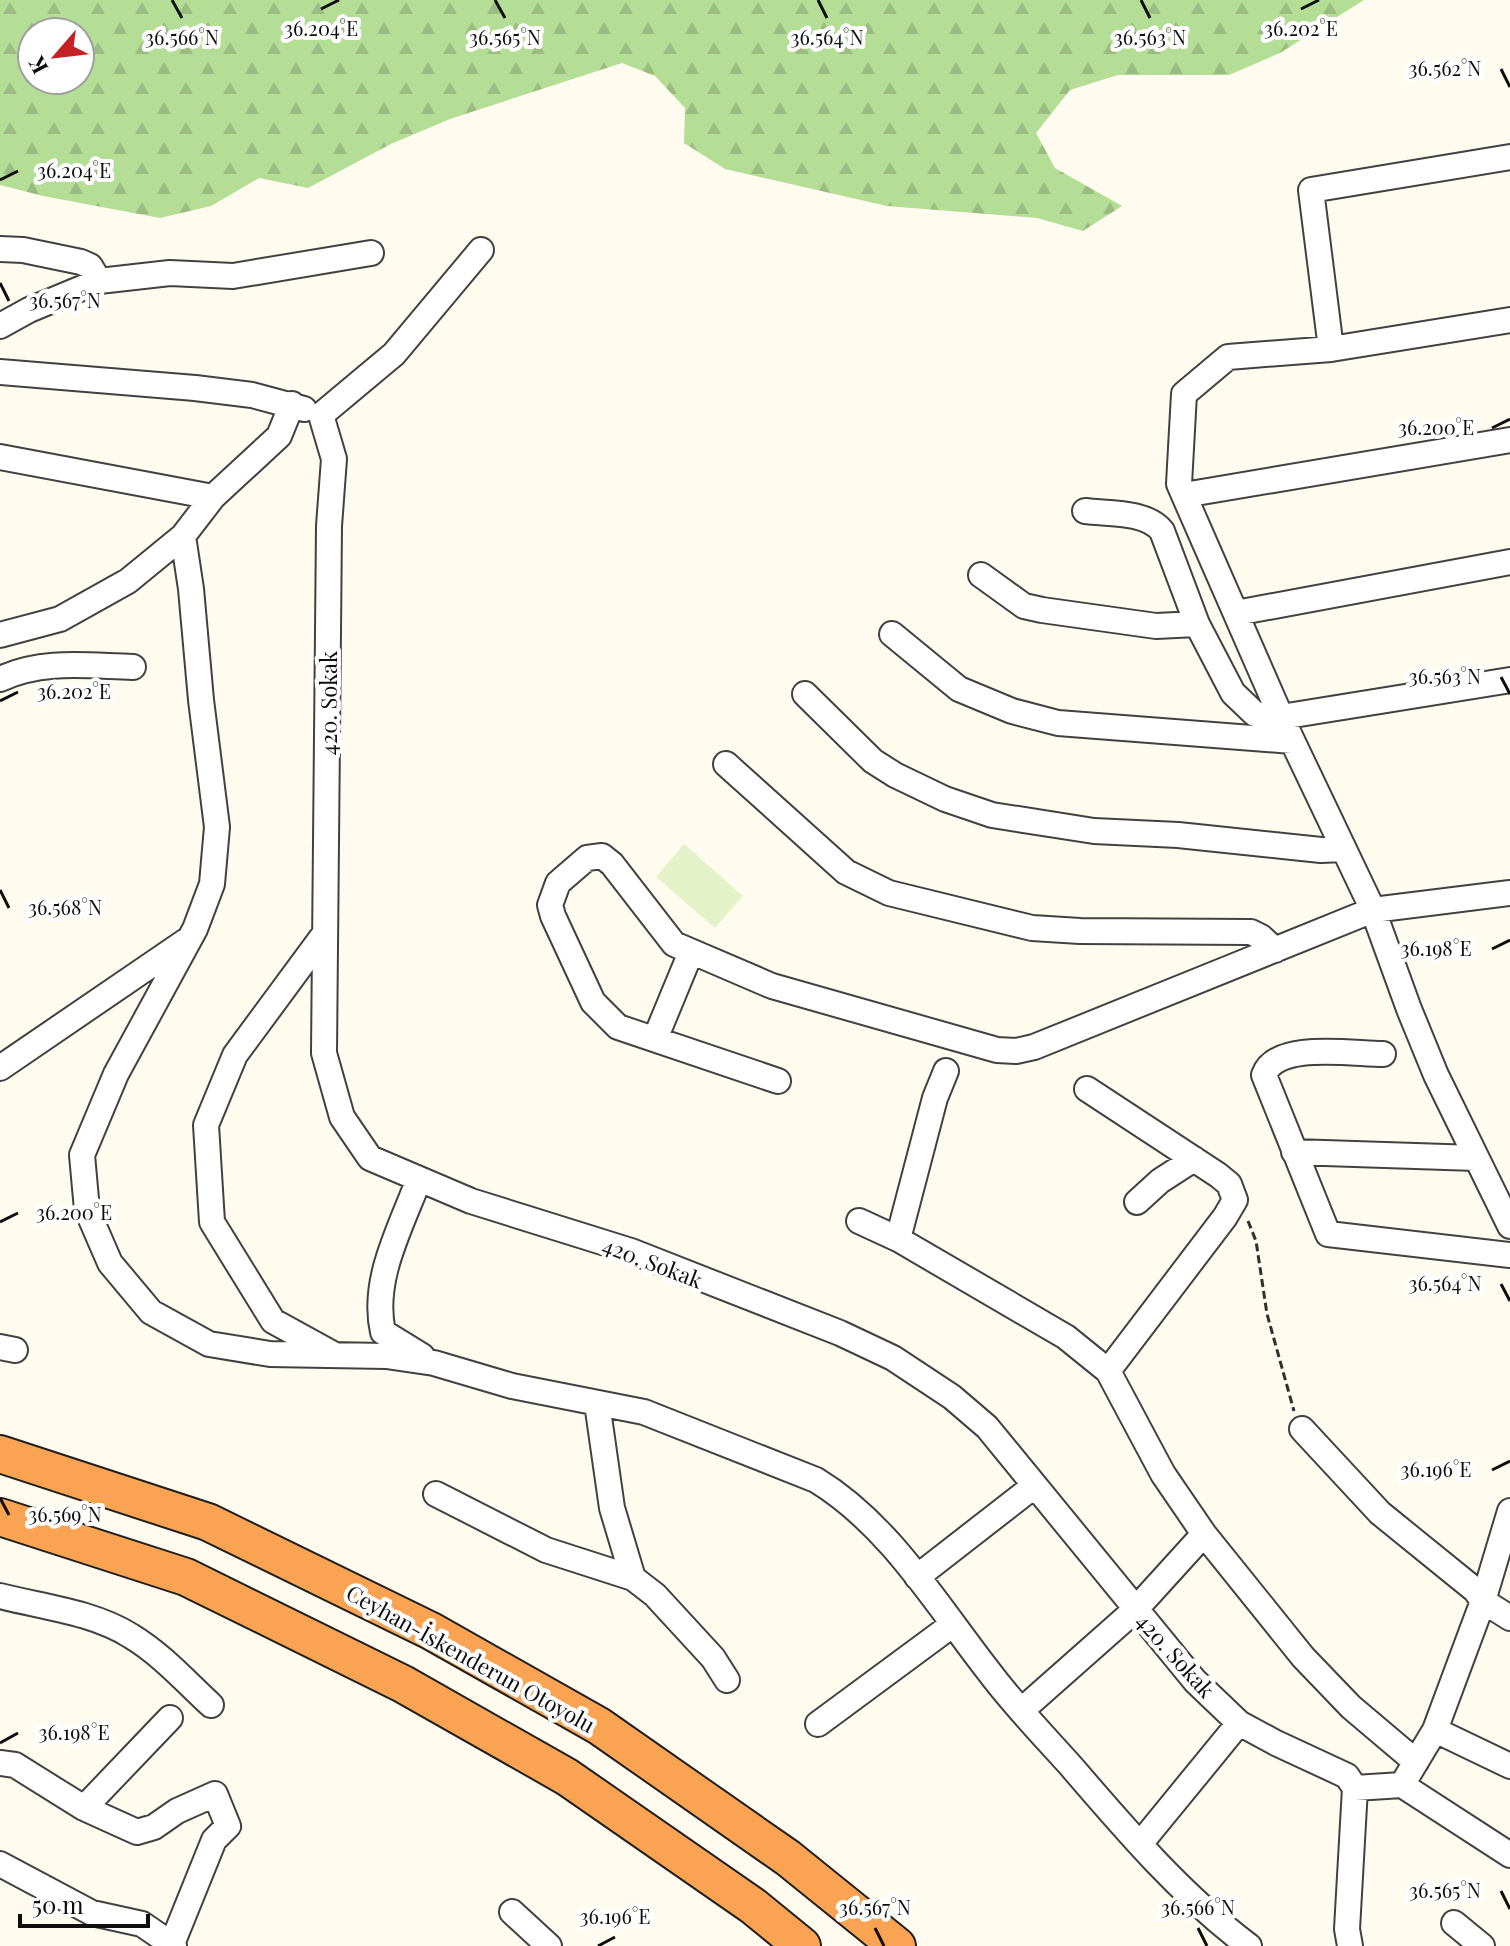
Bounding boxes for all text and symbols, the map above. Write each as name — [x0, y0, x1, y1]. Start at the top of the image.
text: 36.204°E — [284, 14, 358, 41]
text: 36.202°E — [1264, 14, 1338, 41]
north arrow — [16, 16, 96, 96]
text: 36.566°N — [145, 23, 219, 50]
text: 36.565°N — [469, 23, 541, 50]
text: 36.564°N — [790, 23, 864, 50]
text: 36.563°N — [1114, 23, 1186, 50]
text: K — [20, 52, 54, 80]
text: 36.562°N — [1409, 54, 1481, 81]
text: 36.204°E — [37, 156, 111, 183]
text: 36.567°N — [29, 286, 101, 313]
text: 36.200°E — [1398, 413, 1474, 440]
street label: 420. Sokak — [313, 651, 343, 755]
text: 36.563°N — [1409, 662, 1481, 689]
text: 36.202°E — [37, 677, 111, 704]
text: 36.568°N — [28, 893, 102, 920]
text: 36.198°E — [1400, 934, 1472, 961]
text: 36.200°E — [36, 1198, 112, 1225]
street label: 420. Sokak — [599, 1229, 707, 1295]
text: 36.564°N — [1408, 1269, 1482, 1296]
text: 36.196°E — [1401, 1455, 1471, 1482]
text: 36.569°N — [28, 1500, 102, 1527]
street label: Ceyhan-İskenderun Otoyolu — [341, 1577, 601, 1739]
street label: 420. Sokak — [1130, 1606, 1222, 1704]
text: 36.198°E — [38, 1718, 110, 1745]
text: 36.565°N — [1409, 1876, 1481, 1903]
scale bar — [20, 1878, 148, 1928]
text: 50 m — [32, 1888, 84, 1920]
text: 36.567°N — [839, 1893, 911, 1920]
text: 36.566°N — [1161, 1893, 1235, 1920]
text: 36.196°E — [580, 1902, 650, 1929]

